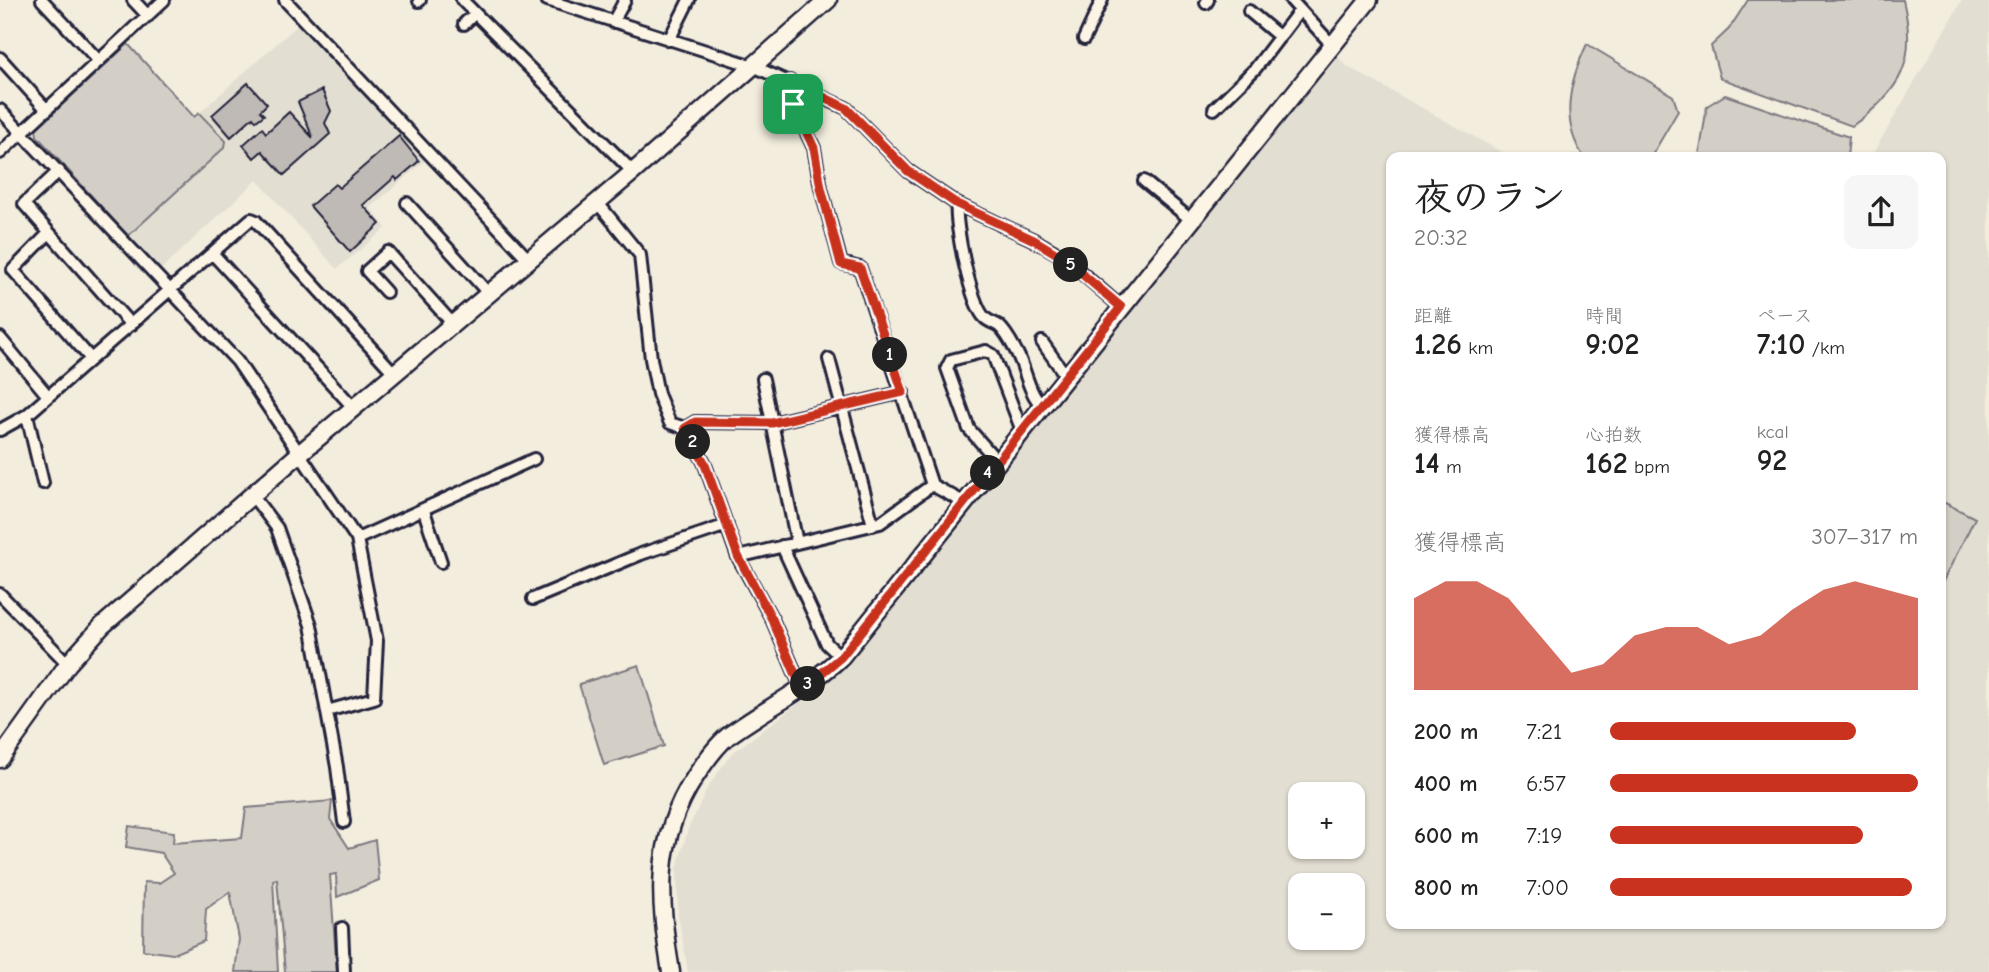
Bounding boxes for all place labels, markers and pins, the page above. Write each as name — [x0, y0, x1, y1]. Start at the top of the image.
pin — [763, 74, 823, 134]
pin: 5 — [1054, 247, 1088, 282]
pin: 1 — [872, 338, 908, 372]
pin: 2 — [676, 424, 710, 460]
pin: 4 — [970, 456, 1006, 490]
pin: 3 — [790, 666, 826, 702]

